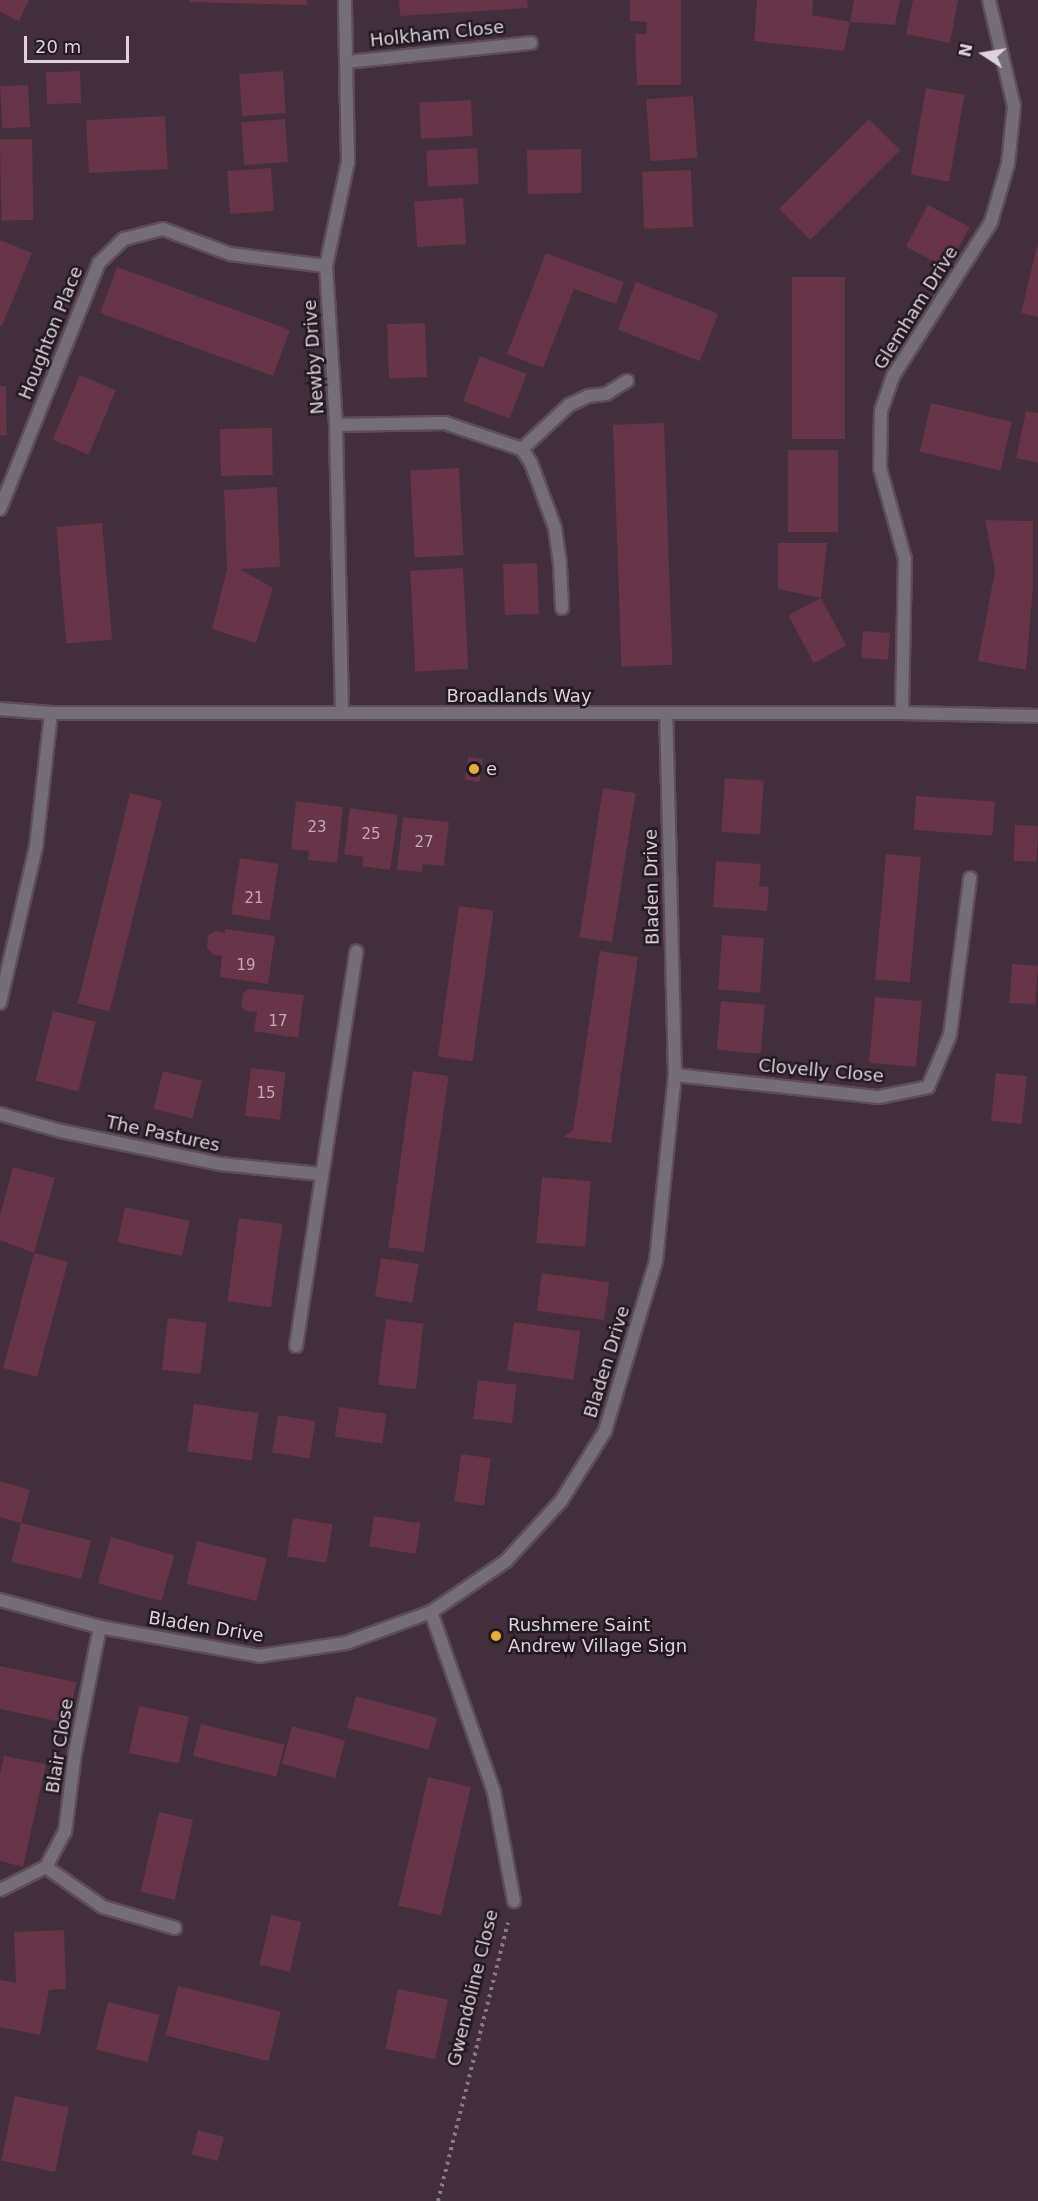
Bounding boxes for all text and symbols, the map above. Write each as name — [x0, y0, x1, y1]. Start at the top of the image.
street label: Holkham Close — [369, 16, 505, 52]
scale bar — [27, 24, 132, 62]
north arrow — [954, 24, 1014, 84]
text: 20 m — [35, 36, 81, 57]
text: N — [955, 42, 977, 59]
street label: Glemham Drive — [869, 242, 963, 374]
street label: Houghton Place — [14, 263, 88, 403]
street label: Newby Drive — [299, 299, 329, 415]
street label: Broadlands Way — [446, 685, 592, 707]
place label: e — [486, 758, 497, 780]
marker: e — [467, 762, 481, 776]
house number: 23 — [307, 819, 327, 837]
house number: 25 — [361, 826, 381, 844]
street label: Bladen Drive — [640, 829, 664, 945]
house number: 27 — [414, 834, 434, 852]
house number: 21 — [244, 890, 264, 908]
house number: 19 — [236, 957, 256, 975]
house number: 17 — [268, 1013, 288, 1031]
street label: Clovelly Close — [757, 1055, 885, 1087]
house number: 15 — [256, 1085, 276, 1103]
street label: The Pastures — [104, 1111, 222, 1157]
street label: Bladen Drive — [580, 1303, 634, 1421]
street label: Bladen Drive — [147, 1607, 265, 1647]
place label: Rushmere Saint Andrew Village Sign — [508, 1615, 687, 1658]
marker: Rushmere Saint Andrew Village Sign — [489, 1629, 503, 1643]
street label: Blair Close — [42, 1697, 78, 1795]
street label: Gwendoline Close — [443, 1907, 503, 2069]

